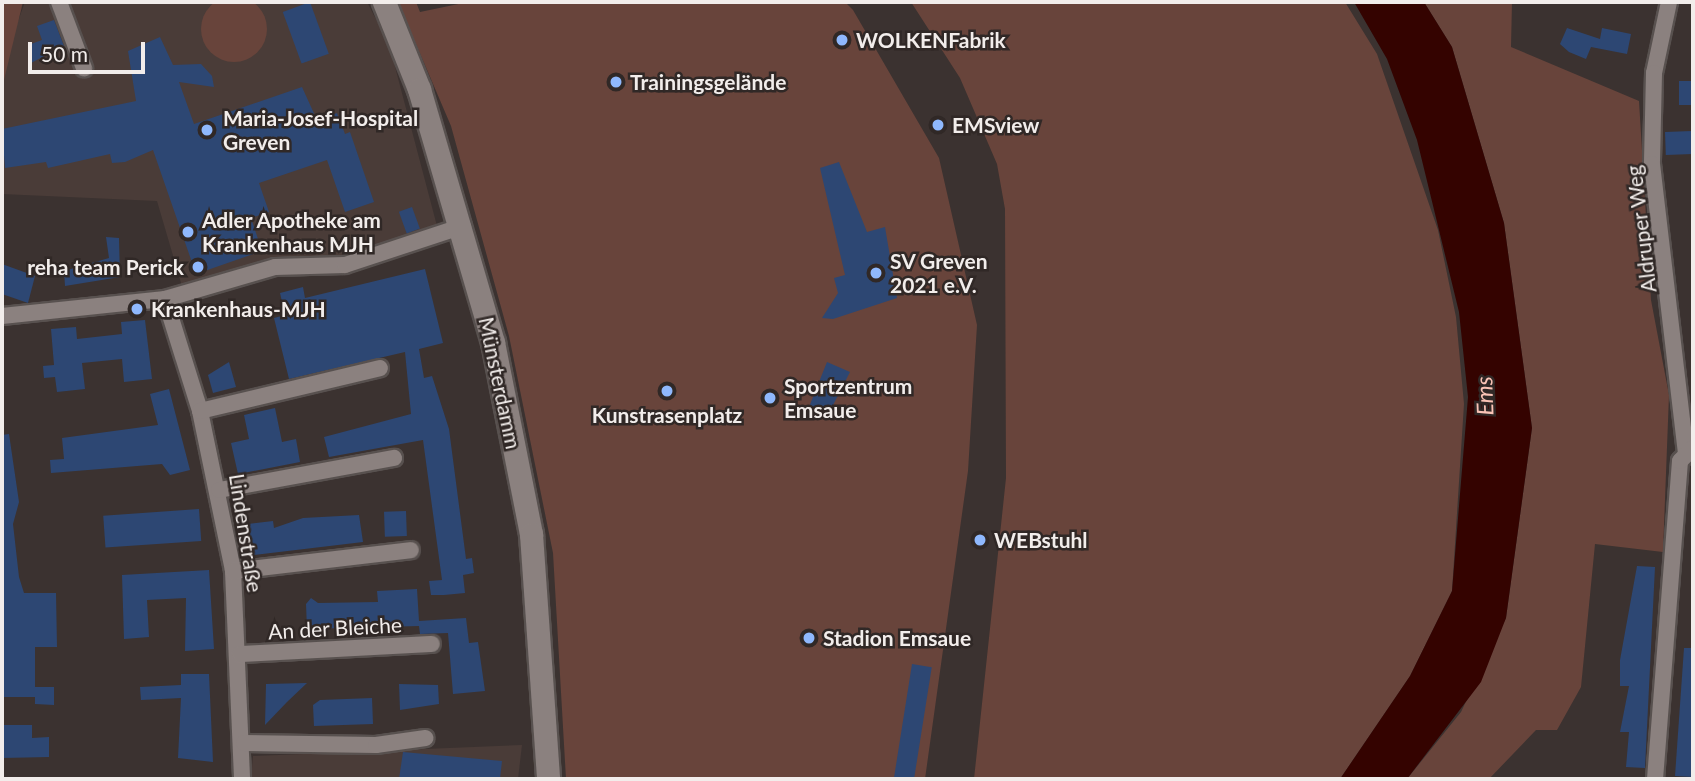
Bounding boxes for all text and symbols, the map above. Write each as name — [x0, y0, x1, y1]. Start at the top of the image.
place label: WOLKENFabrik — [856, 27, 1006, 53]
scale bar — [32, 28, 149, 72]
marker: WOLKENFabrik — [834, 32, 850, 48]
text: 50 m — [41, 41, 88, 66]
place label: Trainingsgelände — [630, 69, 786, 95]
marker: Trainingsgelände — [608, 74, 624, 90]
place label: Maria-Josef-Hospital Greven — [223, 105, 418, 155]
place label: EMSview — [952, 112, 1039, 138]
marker: EMSview — [930, 117, 946, 133]
marker: Maria-Josef-Hospital Greven — [197, 120, 217, 140]
street label: Aldruper Weg — [1621, 164, 1661, 294]
place label: Adler Apotheke am Krankenhaus MJH — [202, 207, 382, 257]
marker: Adler Apotheke am Krankenhaus MJH — [180, 224, 196, 240]
place label: SV Greven 2021 e.V. — [890, 248, 988, 298]
place label: reha team Perick — [27, 254, 184, 280]
marker: reha team Perick — [190, 259, 206, 275]
marker: SV Greven 2021 e.V. — [868, 265, 884, 281]
place label: Krankenhaus-MJH — [151, 296, 326, 322]
marker: Krankenhaus-MJH — [129, 301, 145, 317]
street label: Münsterdamm — [474, 315, 526, 451]
place label: Sportzentrum Emsaue — [784, 373, 912, 423]
water label: Ems — [1470, 376, 1498, 416]
marker: Kunstrasenplatz — [659, 383, 675, 399]
marker: Sportzentrum Emsaue — [762, 390, 778, 406]
place label: Kunstrasenplatz — [592, 402, 742, 428]
street label: Lindenstraße — [224, 472, 268, 594]
place label: WEBstuhl — [994, 527, 1088, 553]
marker: WEBstuhl — [972, 532, 988, 548]
street label: An der Bleiche — [267, 612, 403, 644]
place label: Stadion Emsaue — [823, 625, 971, 651]
marker: Stadion Emsaue — [801, 630, 817, 646]

